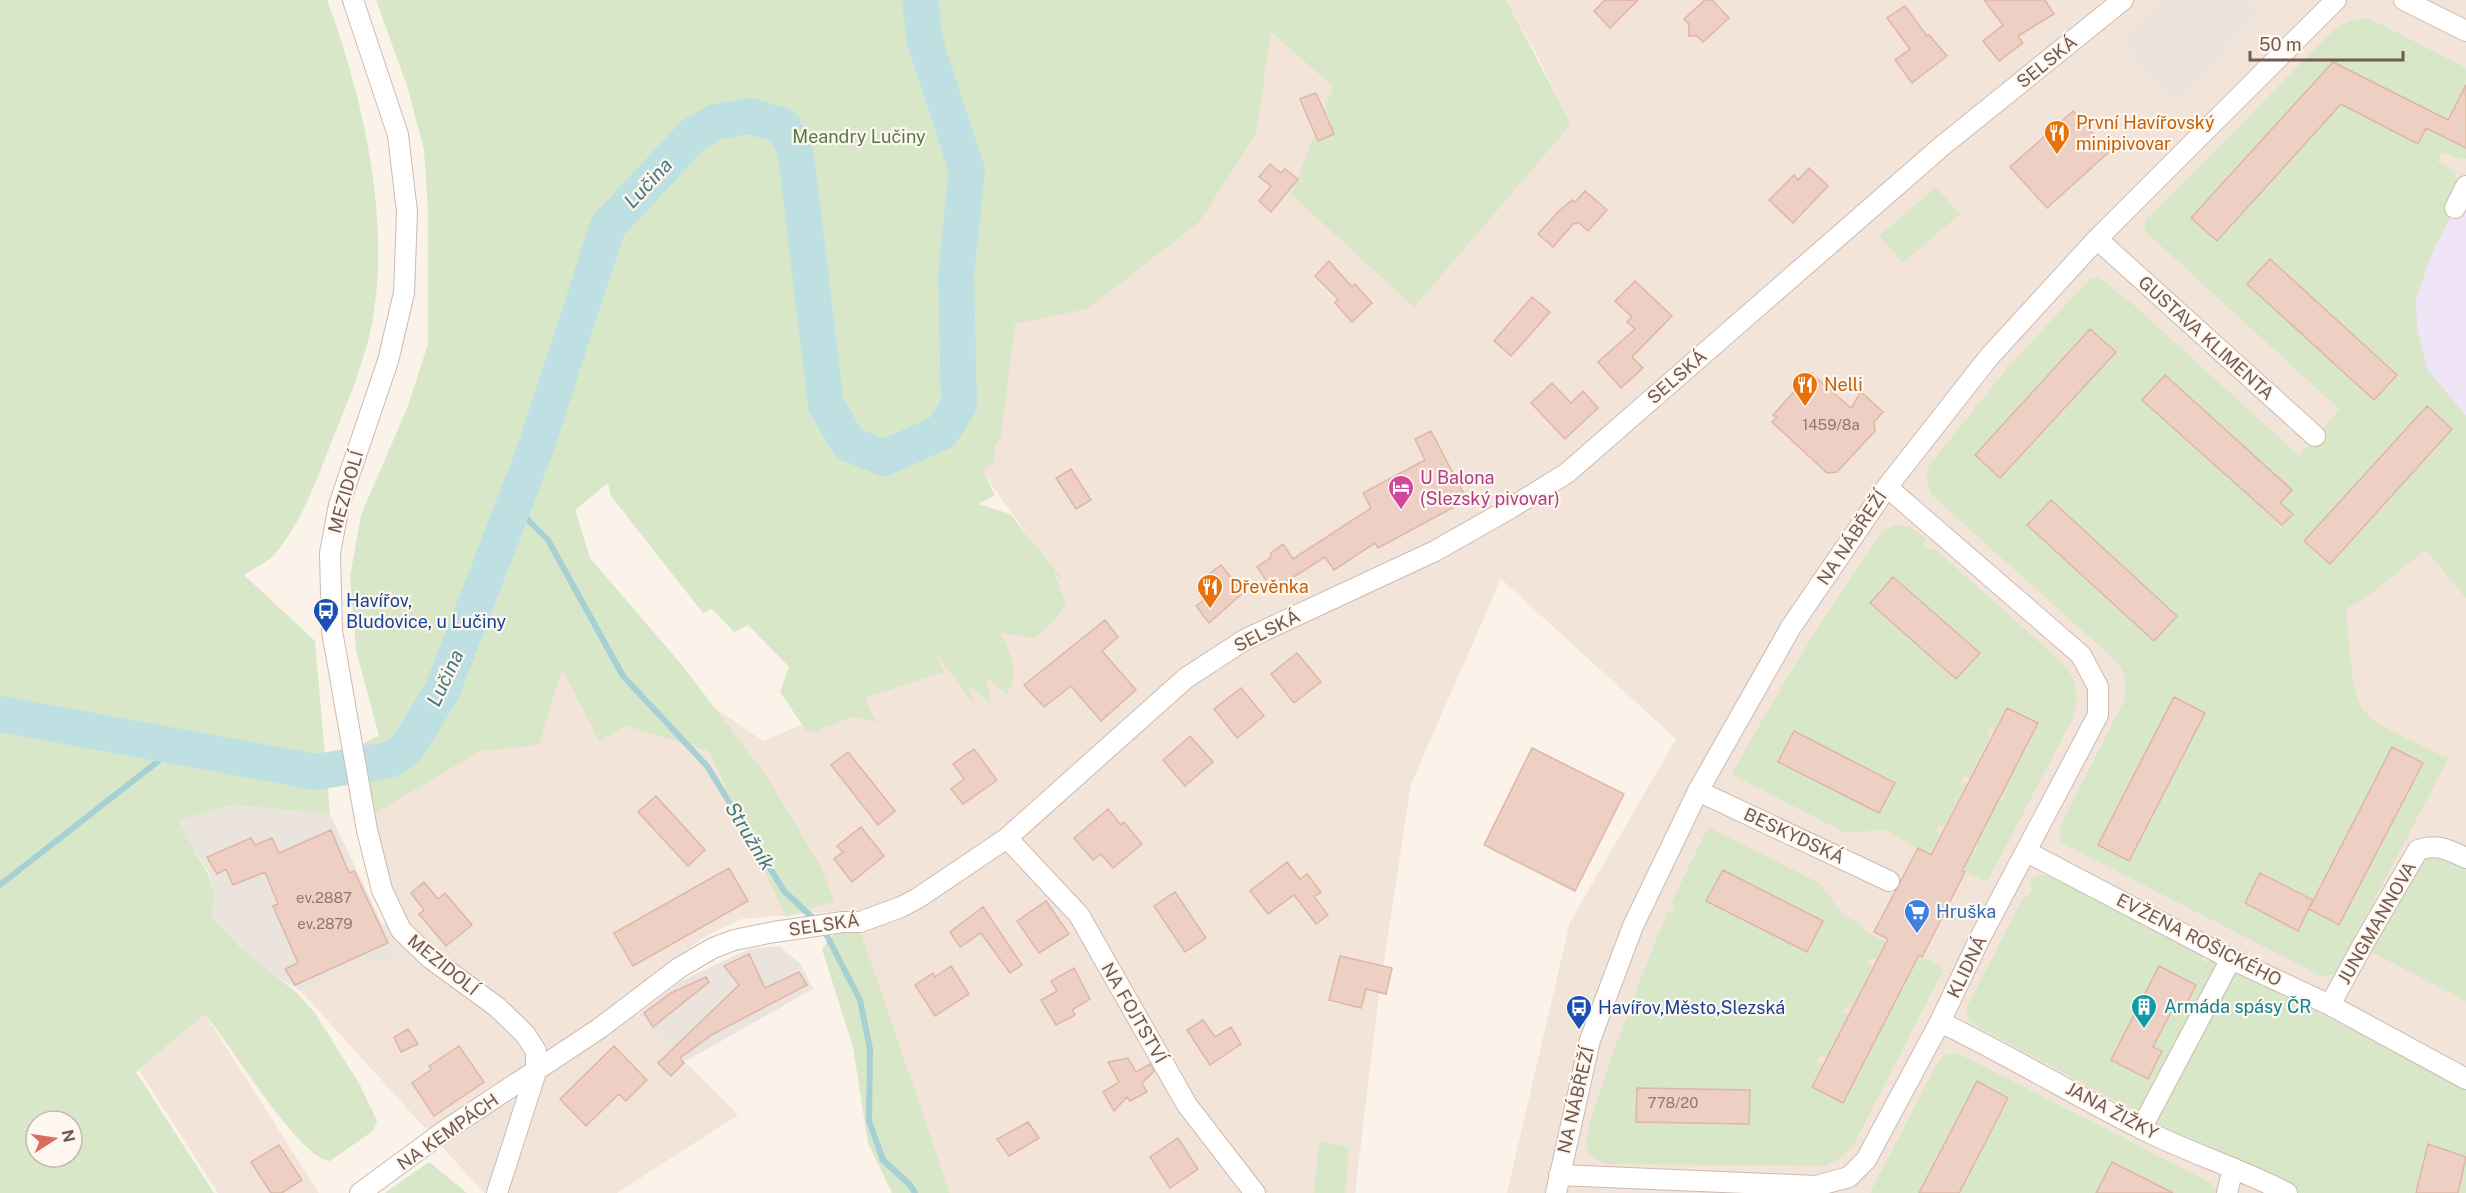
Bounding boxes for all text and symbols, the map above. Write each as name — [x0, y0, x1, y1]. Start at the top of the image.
scale bar — [2250, 24, 2403, 62]
street label: SELSKÁ — [2012, 30, 2081, 92]
text: 50 m — [2259, 34, 2302, 55]
place label: První Havířovský minipivovar — [2076, 112, 2215, 154]
restaurant icon: První Havířovský minipivovar — [2042, 118, 2072, 156]
park label: Meandry Lučiny — [792, 126, 926, 147]
water label: Lučina — [619, 153, 677, 213]
street label: GUSTAVA KLIMENTA — [2134, 271, 2279, 404]
street label: SELSKÁ — [1642, 344, 1711, 408]
restaurant icon: Nelli — [1790, 370, 1820, 408]
place label: Nelli — [1824, 374, 1863, 395]
house number: 1459/8a — [1802, 416, 1860, 433]
street label: MEZIDOLÍ — [323, 447, 368, 536]
place label: U Balona (Slezský pivovar) — [1420, 467, 1560, 509]
hotel icon: U Balona (Slezský pivovar) — [1386, 473, 1416, 511]
street label: NA NÁBŘEŽÍ — [1812, 485, 1891, 589]
restaurant icon: Dřevěnka — [1195, 572, 1225, 610]
place label: Dřevěnka — [1230, 576, 1309, 597]
place label: Havířov, Bludovice, u Lučiny — [346, 590, 507, 632]
bus stop icon: Havířov, Bludovice, u Lučiny — [311, 596, 341, 634]
street label: SELSKÁ — [1230, 604, 1303, 656]
water label: Lučina — [422, 646, 468, 710]
water label: Stružník — [720, 797, 780, 875]
street label: BESKYDSKÁ — [1741, 802, 1848, 868]
street label: JUNGMANNOVA — [2333, 858, 2420, 988]
street label: EVŽENA ROŠICKÉHO — [2113, 888, 2286, 990]
house number: ev.2887 — [296, 889, 352, 906]
supermarket icon: Hruška — [1902, 897, 1932, 935]
place label: Hruška — [1936, 901, 1996, 922]
street label: SELSKÁ — [787, 908, 861, 940]
house number: ev.2879 — [297, 915, 353, 932]
street label: MEZIDOLÍ — [404, 929, 484, 1000]
street label: KLIDNÁ — [1942, 932, 1991, 1001]
street label: NA FOJTSTVÍ — [1097, 958, 1173, 1067]
building icon: Armáda spásy ČR — [2129, 992, 2159, 1030]
bus stop icon: Havířov,Město,Slezská — [1564, 993, 1594, 1031]
place label: Armáda spásy ČR — [2164, 996, 2312, 1017]
place label: Havířov,Město,Slezská — [1598, 997, 1785, 1018]
street label: NA NÁBŘEŽÍ — [1552, 1043, 1598, 1155]
street label: JANA ŽIŽKY — [2063, 1078, 2162, 1144]
street label: NA KEMPÁCH — [392, 1088, 502, 1174]
house number: 778/20 — [1647, 1094, 1699, 1111]
north arrow — [24, 1109, 84, 1169]
text: N — [58, 1128, 79, 1144]

